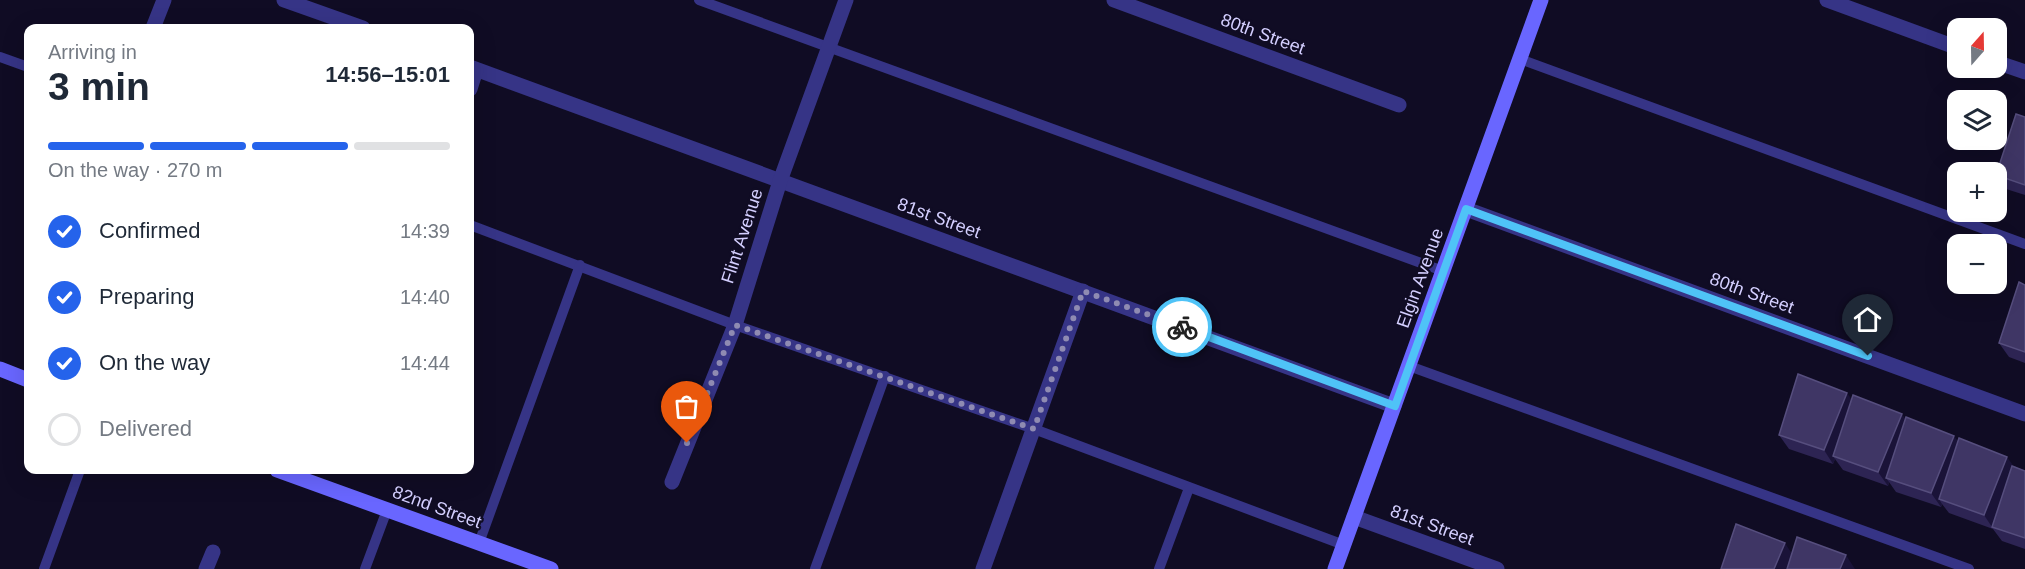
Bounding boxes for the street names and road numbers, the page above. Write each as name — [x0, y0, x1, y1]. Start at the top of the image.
street label: 80th Street — [1218, 10, 1308, 58]
street label: Flint Avenue — [717, 186, 767, 286]
street label: 81st Street — [895, 194, 983, 242]
street label: Elgin Avenue — [1393, 225, 1447, 331]
street label: 80th Street — [1707, 269, 1797, 317]
street label: 82nd Street — [390, 482, 484, 532]
street label: 81st Street — [1388, 501, 1476, 549]

